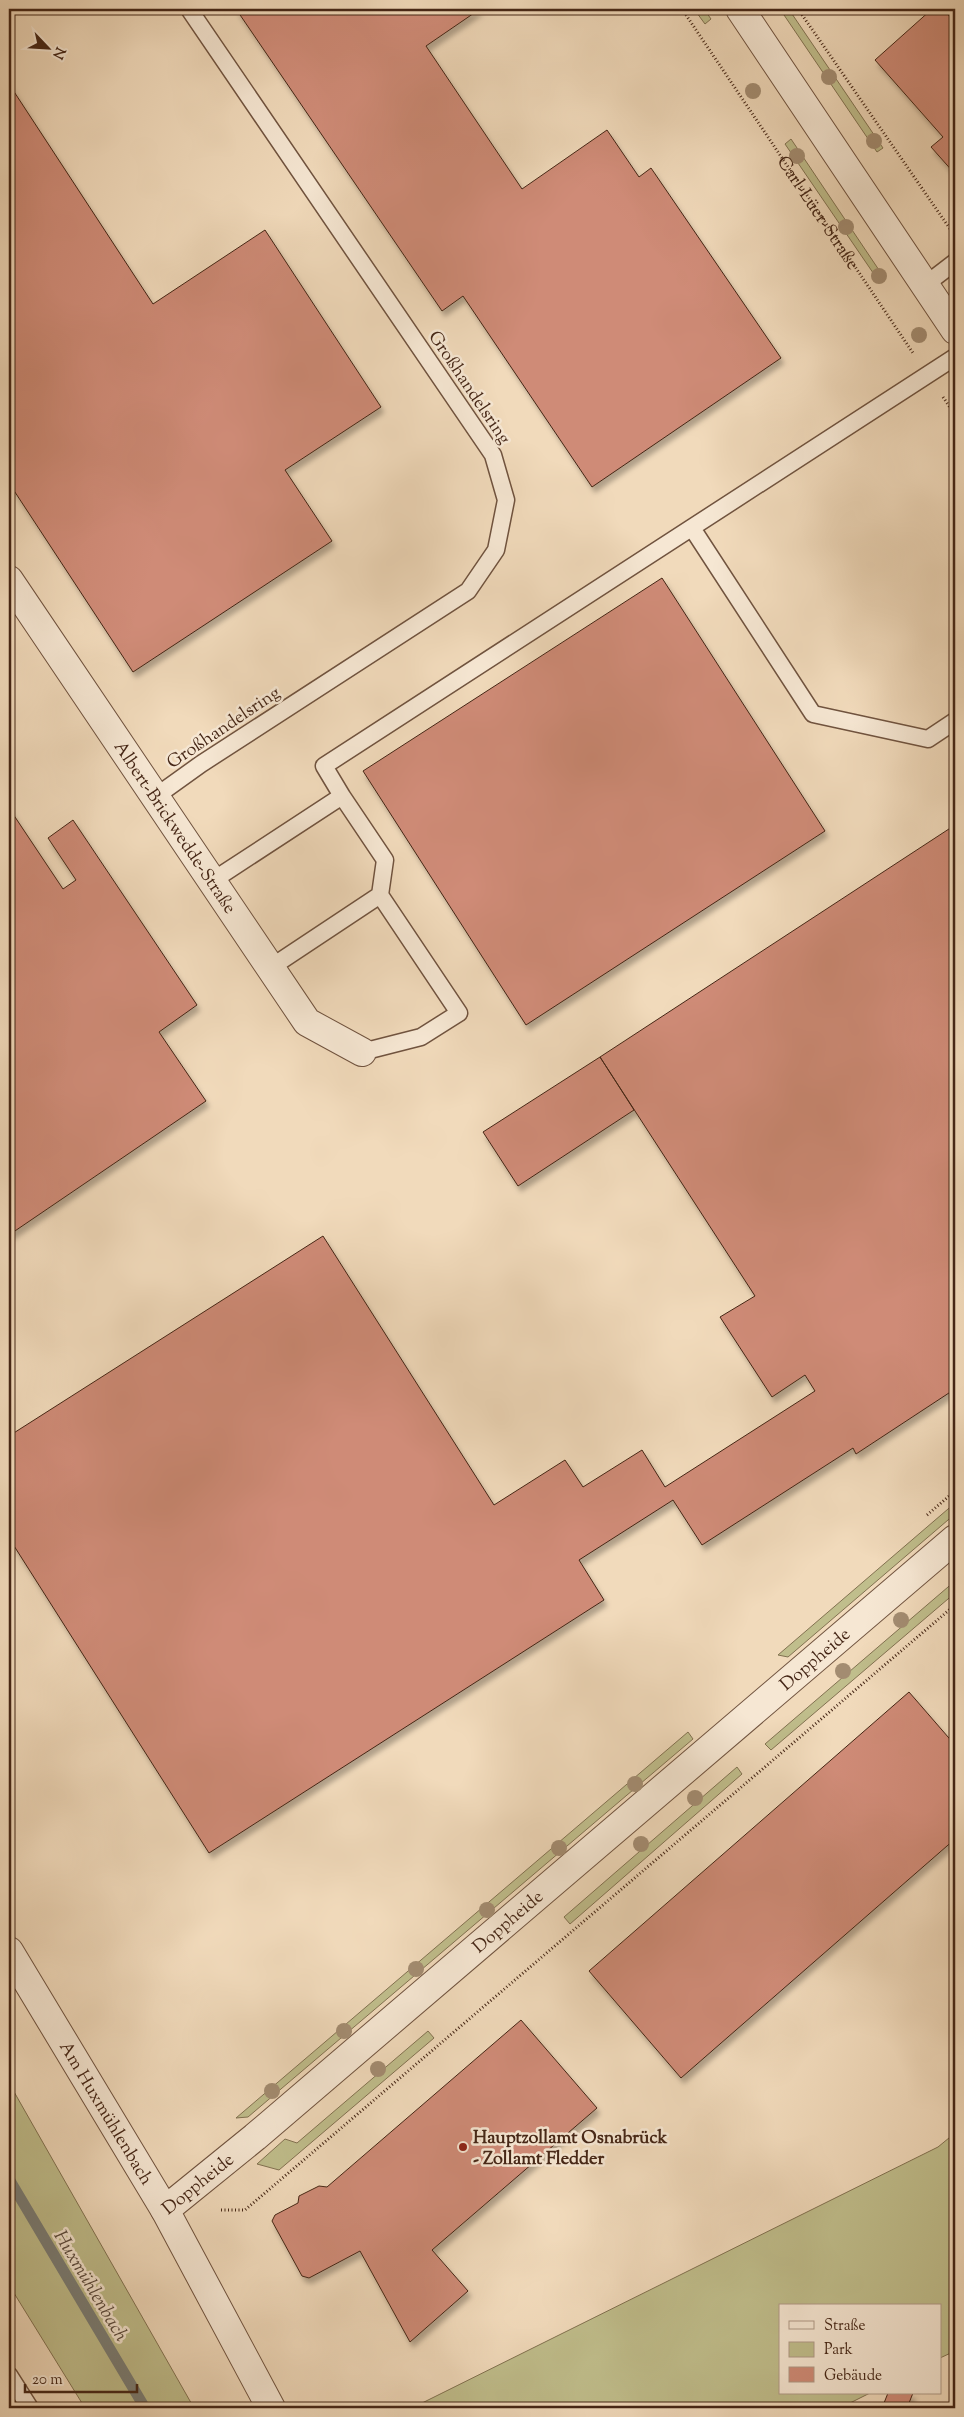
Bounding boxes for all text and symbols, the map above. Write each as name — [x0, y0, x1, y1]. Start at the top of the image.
north arrow — [22, 22, 72, 72]
text: N — [47, 43, 69, 62]
street label: Carl-Lüer-Straße — [769, 151, 865, 276]
street label: Großhandelsring — [421, 326, 516, 450]
street label: Großhandelsring — [162, 681, 286, 776]
street label: Albert-Brickwedde-Straße — [106, 737, 242, 920]
street label: Doppheide — [775, 1623, 857, 1698]
street label: Doppheide — [468, 1885, 550, 1961]
street label: Am Huxmühlenbach — [51, 2037, 158, 2191]
place label: Hauptzollamt Osnabrück - Zollamt Fledder — [473, 2126, 667, 2173]
marker: Hauptzollamt Osnabrück - Zollamt Fledder — [457, 2141, 469, 2153]
street label: Doppheide — [157, 2148, 240, 2222]
water label: Huxmühlenbach — [46, 2226, 134, 2348]
legend — [779, 2304, 942, 2394]
text: Straße — [824, 2316, 866, 2337]
text: Park — [824, 2340, 853, 2361]
scale bar — [25, 2362, 138, 2394]
text: Gebäude — [824, 2366, 882, 2387]
text: 20 m — [32, 2370, 63, 2391]

